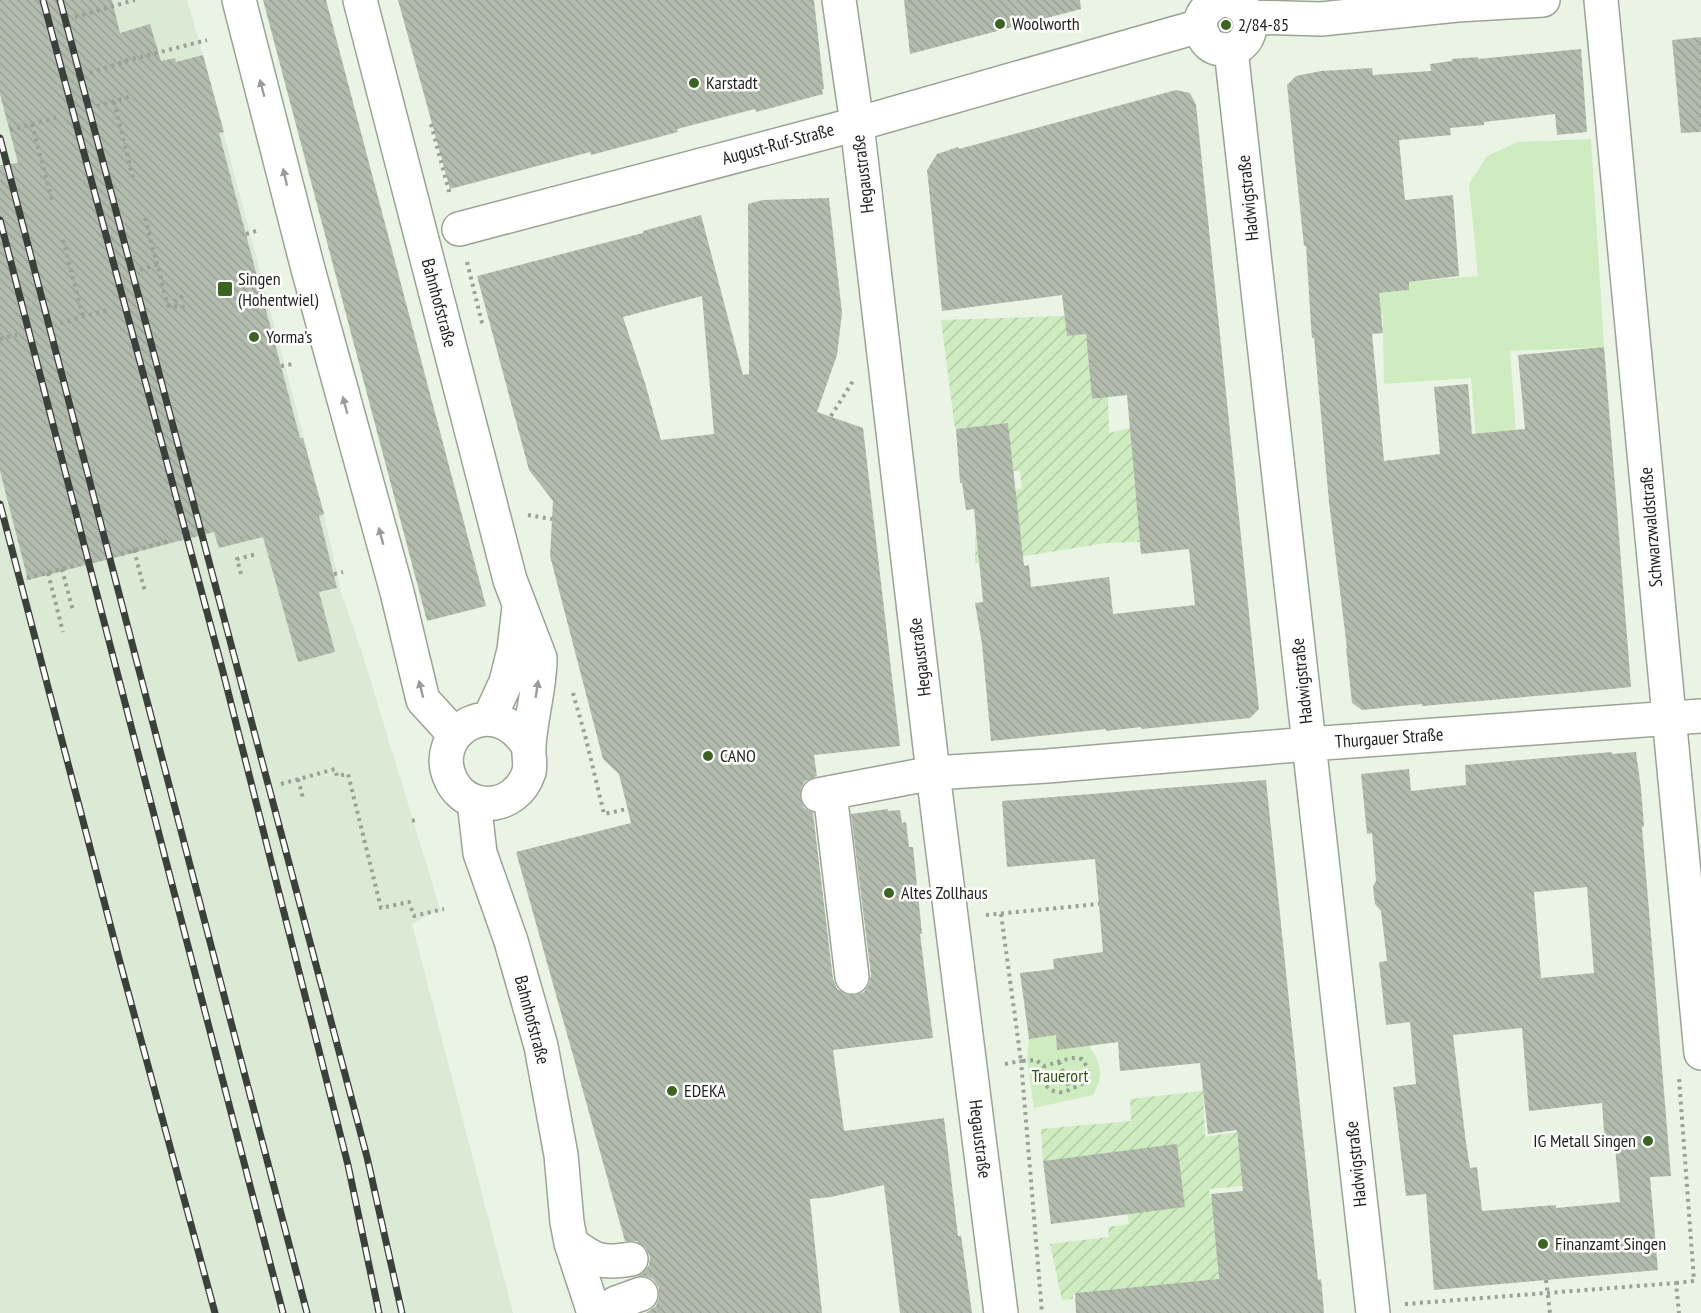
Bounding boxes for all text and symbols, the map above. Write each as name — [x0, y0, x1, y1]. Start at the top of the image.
place label: Woolworth — [1012, 12, 1080, 35]
place label: 2/84-85 — [1238, 13, 1289, 36]
marker: Woolworth — [993, 17, 1007, 31]
marker: 2/84-85 — [1219, 18, 1233, 32]
place label: Karstadt — [706, 71, 758, 94]
marker: Karstadt — [687, 76, 701, 90]
one-way arrow — [257, 78, 266, 96]
street label: August-Ruf-Straße — [719, 118, 836, 170]
street label: Hegaustraße — [846, 133, 879, 215]
street label: Hadwigstraße — [1232, 154, 1263, 242]
one-way arrow — [280, 168, 290, 187]
street label: Bahnhofstraße — [417, 256, 462, 350]
place label: Singen (Hohentwiel) — [238, 267, 319, 311]
marker: Singen (Hohentwiel) — [216, 280, 234, 298]
place label: Yorma’s — [266, 325, 312, 348]
marker: Yorma’s — [247, 330, 261, 344]
one-way arrow — [340, 396, 350, 414]
street label: Schwarzwaldstraße — [1634, 466, 1667, 588]
one-way arrow — [376, 527, 386, 545]
street label: Hegaustraße — [903, 616, 936, 698]
street label: Hadwigstraße — [1286, 637, 1317, 725]
one-way arrow — [415, 680, 425, 698]
one-way arrow — [533, 680, 542, 699]
street label: Thurgauer Straße — [1334, 722, 1444, 753]
place label: CANO — [720, 744, 756, 767]
marker: CANO — [701, 749, 715, 763]
place label: Altes Zollhaus — [901, 881, 988, 904]
marker: Altes Zollhaus — [882, 886, 896, 900]
street label: Bahnhofstraße — [510, 973, 555, 1067]
park label: Trauerort — [1032, 1064, 1089, 1087]
place label: EDEKA — [684, 1079, 726, 1102]
marker: EDEKA — [665, 1084, 679, 1098]
street label: Hegaustraße — [964, 1098, 997, 1180]
street label: Hadwigstraße — [1340, 1120, 1371, 1208]
place label: IG Metall Singen — [1533, 1129, 1636, 1152]
marker: IG Metall Singen — [1641, 1134, 1655, 1148]
place label: Finanzamt Singen — [1555, 1232, 1666, 1255]
marker: Finanzamt Singen — [1536, 1237, 1550, 1251]

